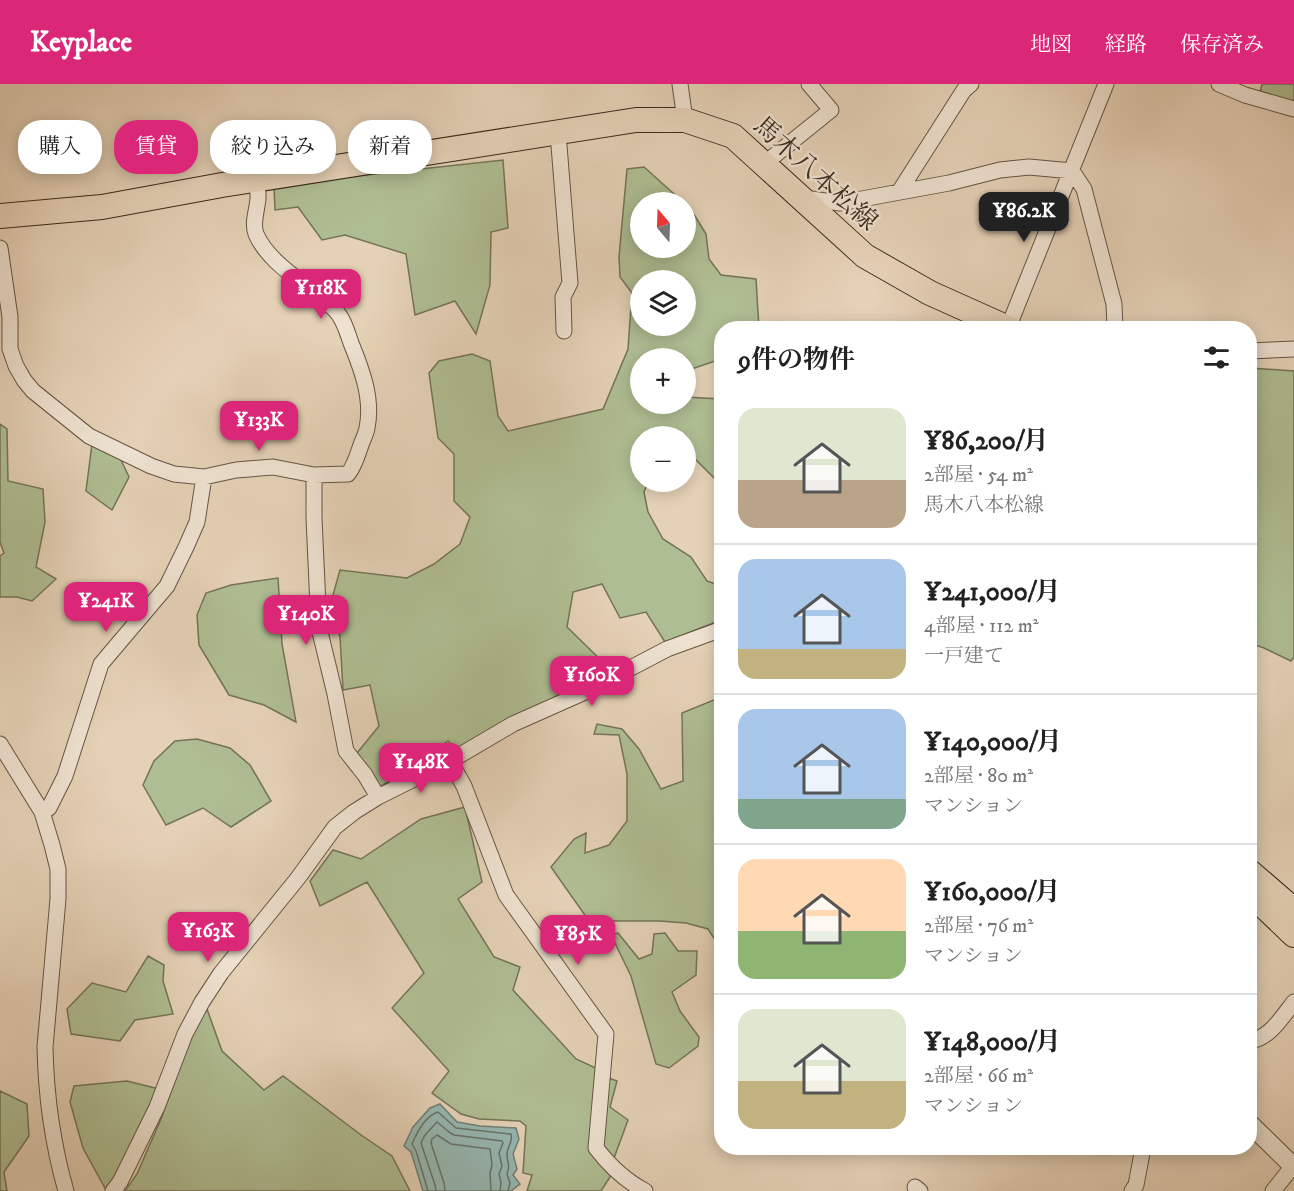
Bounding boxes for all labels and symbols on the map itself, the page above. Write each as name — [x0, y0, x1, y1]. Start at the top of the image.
street label: 馬木八本松線 — [746, 110, 884, 238]
north arrow — [630, 192, 696, 258]
pin: ¥86.2K — [975, 192, 1073, 243]
pin: ¥118K — [279, 269, 363, 320]
pin: ¥133K — [217, 401, 301, 452]
pin: ¥241K — [64, 582, 148, 633]
pin: ¥140K — [264, 595, 348, 646]
pin: ¥160K — [550, 656, 634, 707]
pin: ¥148K — [379, 743, 463, 794]
pin: ¥163K — [166, 912, 250, 963]
pin: ¥85K — [542, 915, 614, 966]

